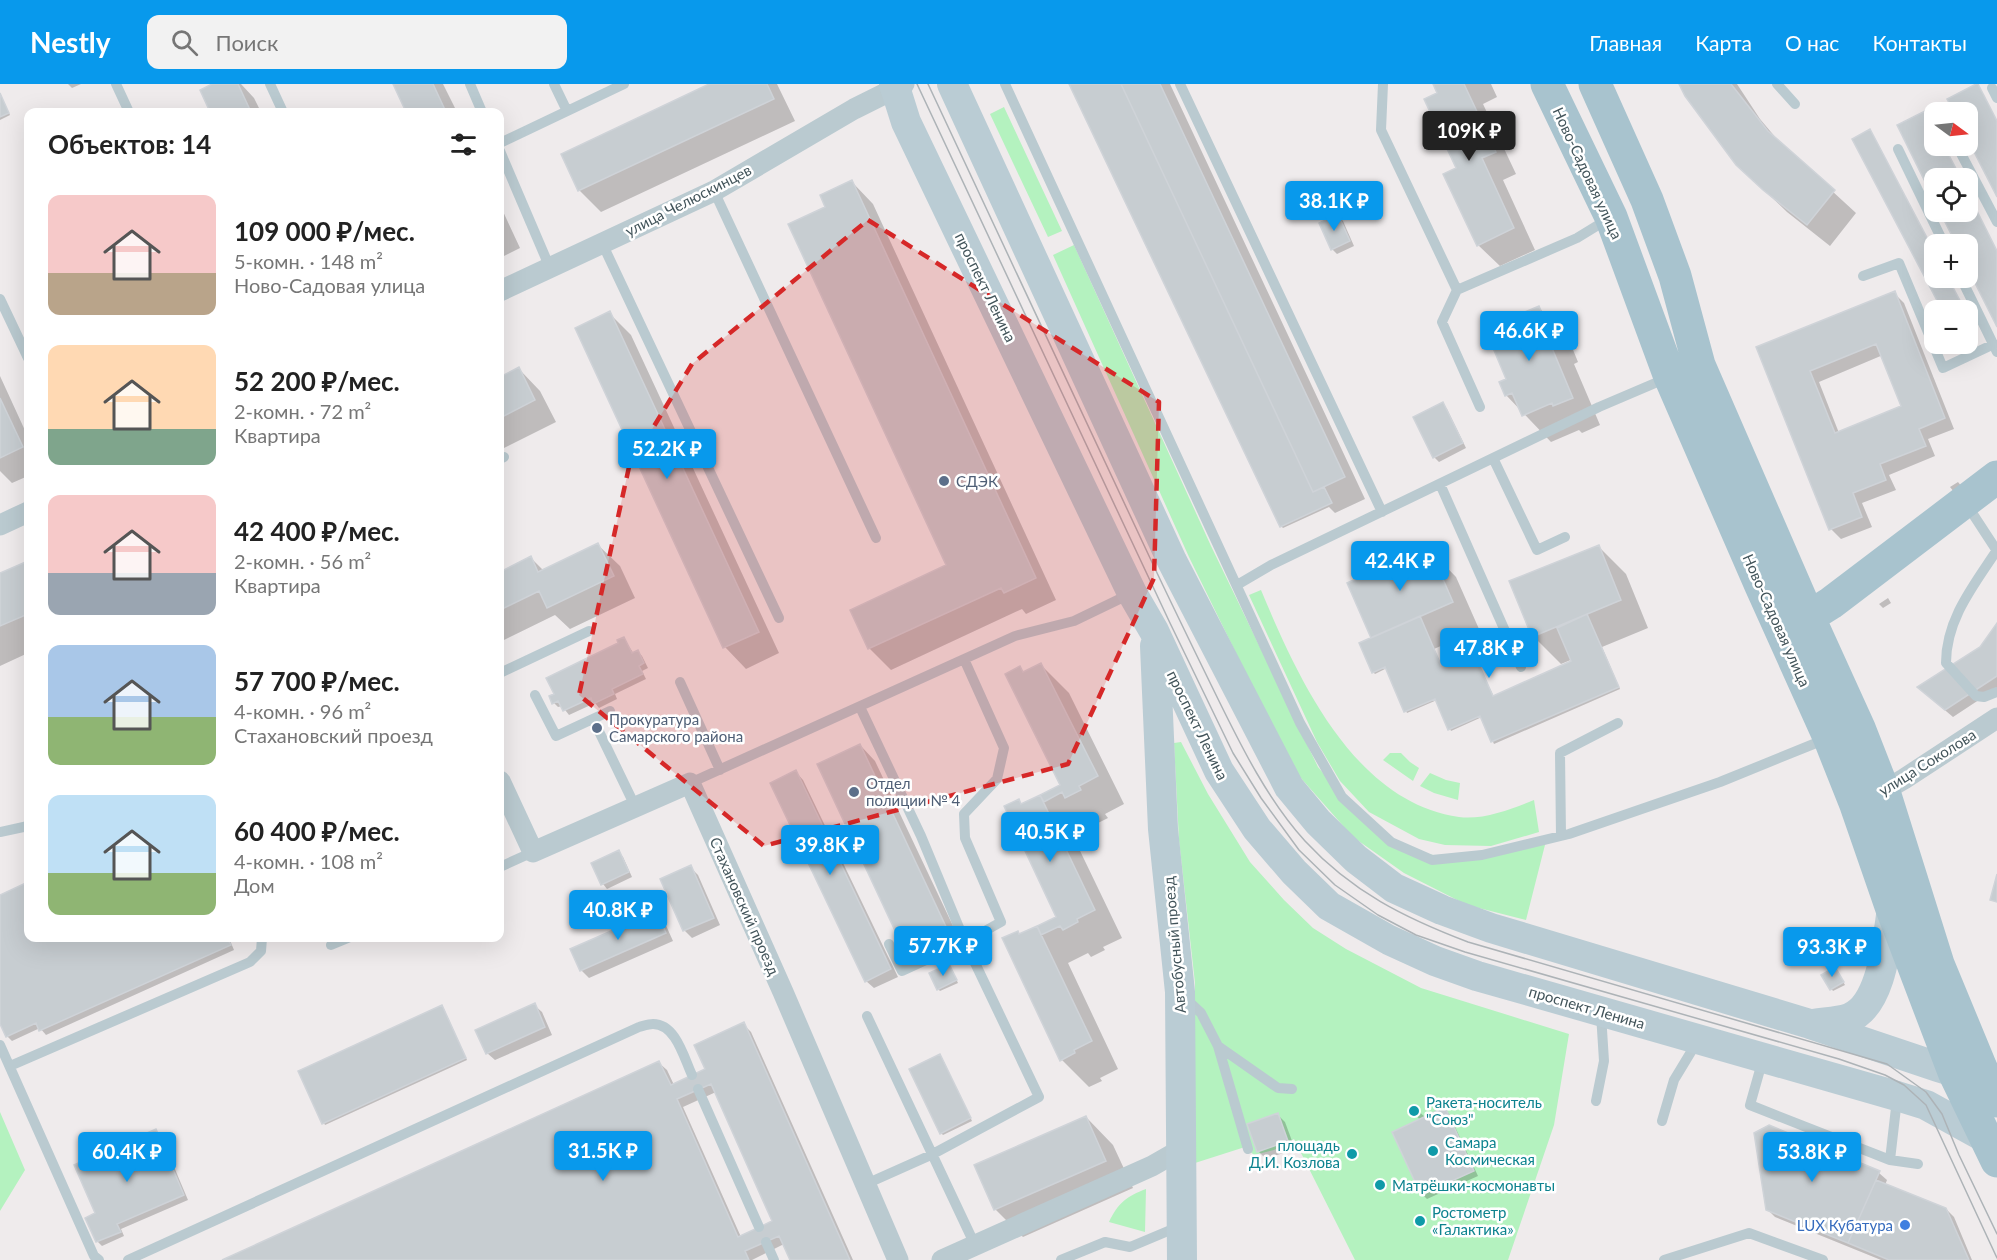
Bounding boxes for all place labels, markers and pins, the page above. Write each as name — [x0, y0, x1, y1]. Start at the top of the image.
pin: 109K ₽ — [1420, 111, 1518, 162]
pin: 38.1K ₽ — [1279, 181, 1389, 232]
pin: 46.6K ₽ — [1474, 311, 1584, 362]
pin: 52.2K ₽ — [612, 429, 722, 480]
place label: СДЭК — [956, 472, 998, 490]
marker: СДЭК — [937, 474, 951, 488]
pin: 42.4K ₽ — [1345, 541, 1455, 592]
pin: 47.8K ₽ — [1434, 628, 1544, 679]
place label: Прокуратура Самарского района — [609, 710, 743, 745]
marker: Прокуратура Самарского района — [590, 721, 604, 735]
place label: Отдел полиции № 4 — [866, 774, 961, 809]
marker: Отдел полиции № 4 — [847, 785, 861, 799]
pin: 40.5K ₽ — [995, 812, 1105, 863]
pin: 39.8K ₽ — [775, 825, 885, 876]
pin: 40.8K ₽ — [563, 890, 673, 941]
pin: 57.7K ₽ — [888, 926, 998, 977]
pin: 93.3K ₽ — [1777, 927, 1887, 978]
place label: Ракета-носитель "Союз" — [1426, 1093, 1542, 1128]
marker: Ракета-носитель "Союз" — [1407, 1104, 1421, 1118]
pin: 31.5K ₽ — [548, 1131, 658, 1182]
pin: 60.4K ₽ — [72, 1132, 182, 1183]
pin: 53.8K ₽ — [1757, 1132, 1867, 1183]
place label: Самара Космическая — [1445, 1133, 1535, 1168]
place label: площадь Д.И. Козлова — [1249, 1136, 1340, 1171]
marker: Самара Космическая — [1426, 1144, 1440, 1158]
marker: площадь Д.И. Козлова — [1345, 1147, 1359, 1161]
place label: Матрёшки-космонавты — [1392, 1176, 1555, 1194]
marker: Матрёшки-космонавты — [1373, 1178, 1387, 1192]
place label: Ростометр «Галактика» — [1432, 1203, 1514, 1238]
marker: Ростометр «Галактика» — [1413, 1214, 1427, 1228]
place label: LUX Кубатура — [1797, 1216, 1893, 1234]
marker: LUX Кубатура — [1898, 1218, 1912, 1232]

